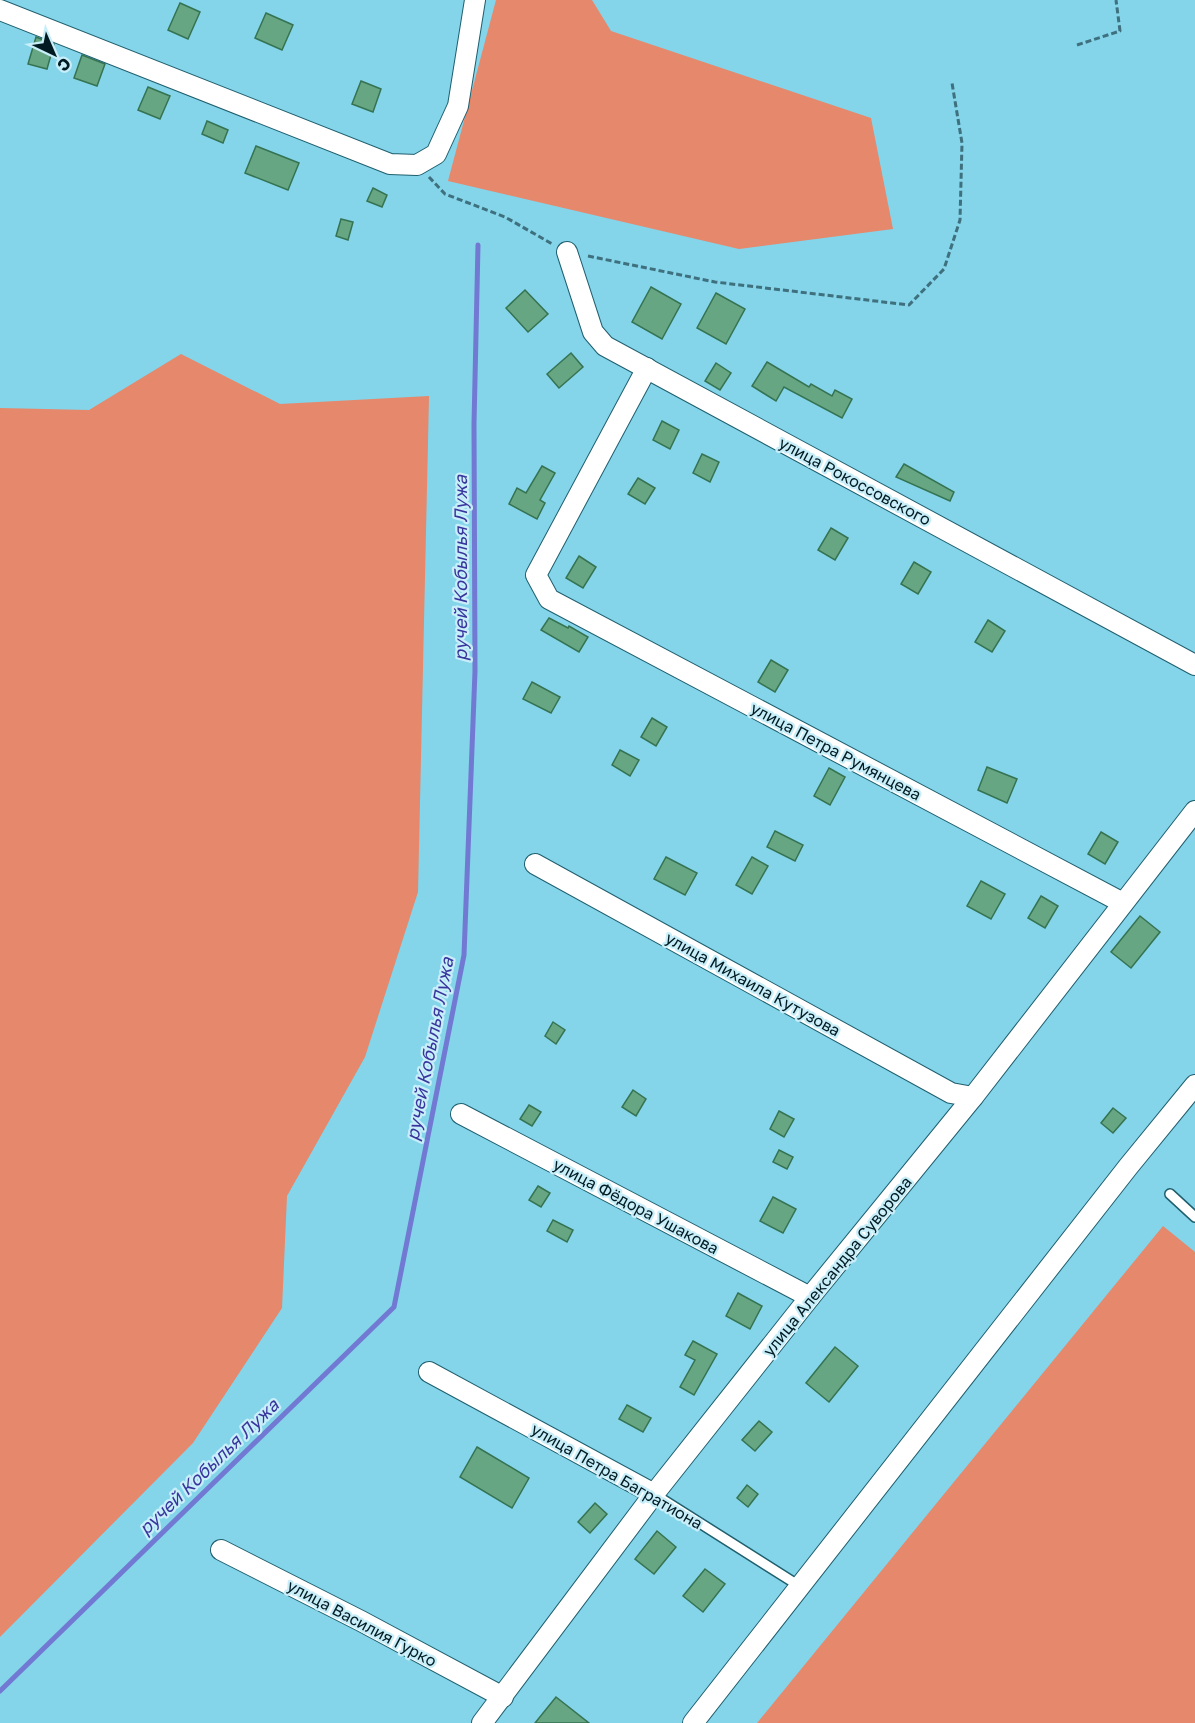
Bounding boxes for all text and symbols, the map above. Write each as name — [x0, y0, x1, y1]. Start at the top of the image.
north arrow — [24, 24, 84, 84]
text: С — [53, 54, 75, 76]
street label: улица Рокоссовского — [776, 432, 934, 530]
water label: ручей Кобылья Лужа — [449, 474, 471, 661]
street label: улица Петра Румянцева — [747, 698, 925, 804]
street label: улица Михаила Кутузова — [662, 928, 844, 1040]
water label: ручей Кобылья Лужа — [400, 955, 458, 1142]
street label: улица Фёдора Ушакова — [550, 1154, 722, 1258]
street label: улица Александра Суворова — [758, 1172, 916, 1360]
water label: ручей Кобылья Лужа — [134, 1393, 283, 1539]
street label: улица Петра Багратиона — [528, 1419, 706, 1533]
street label: улица Василия Гурко — [284, 1575, 440, 1671]

